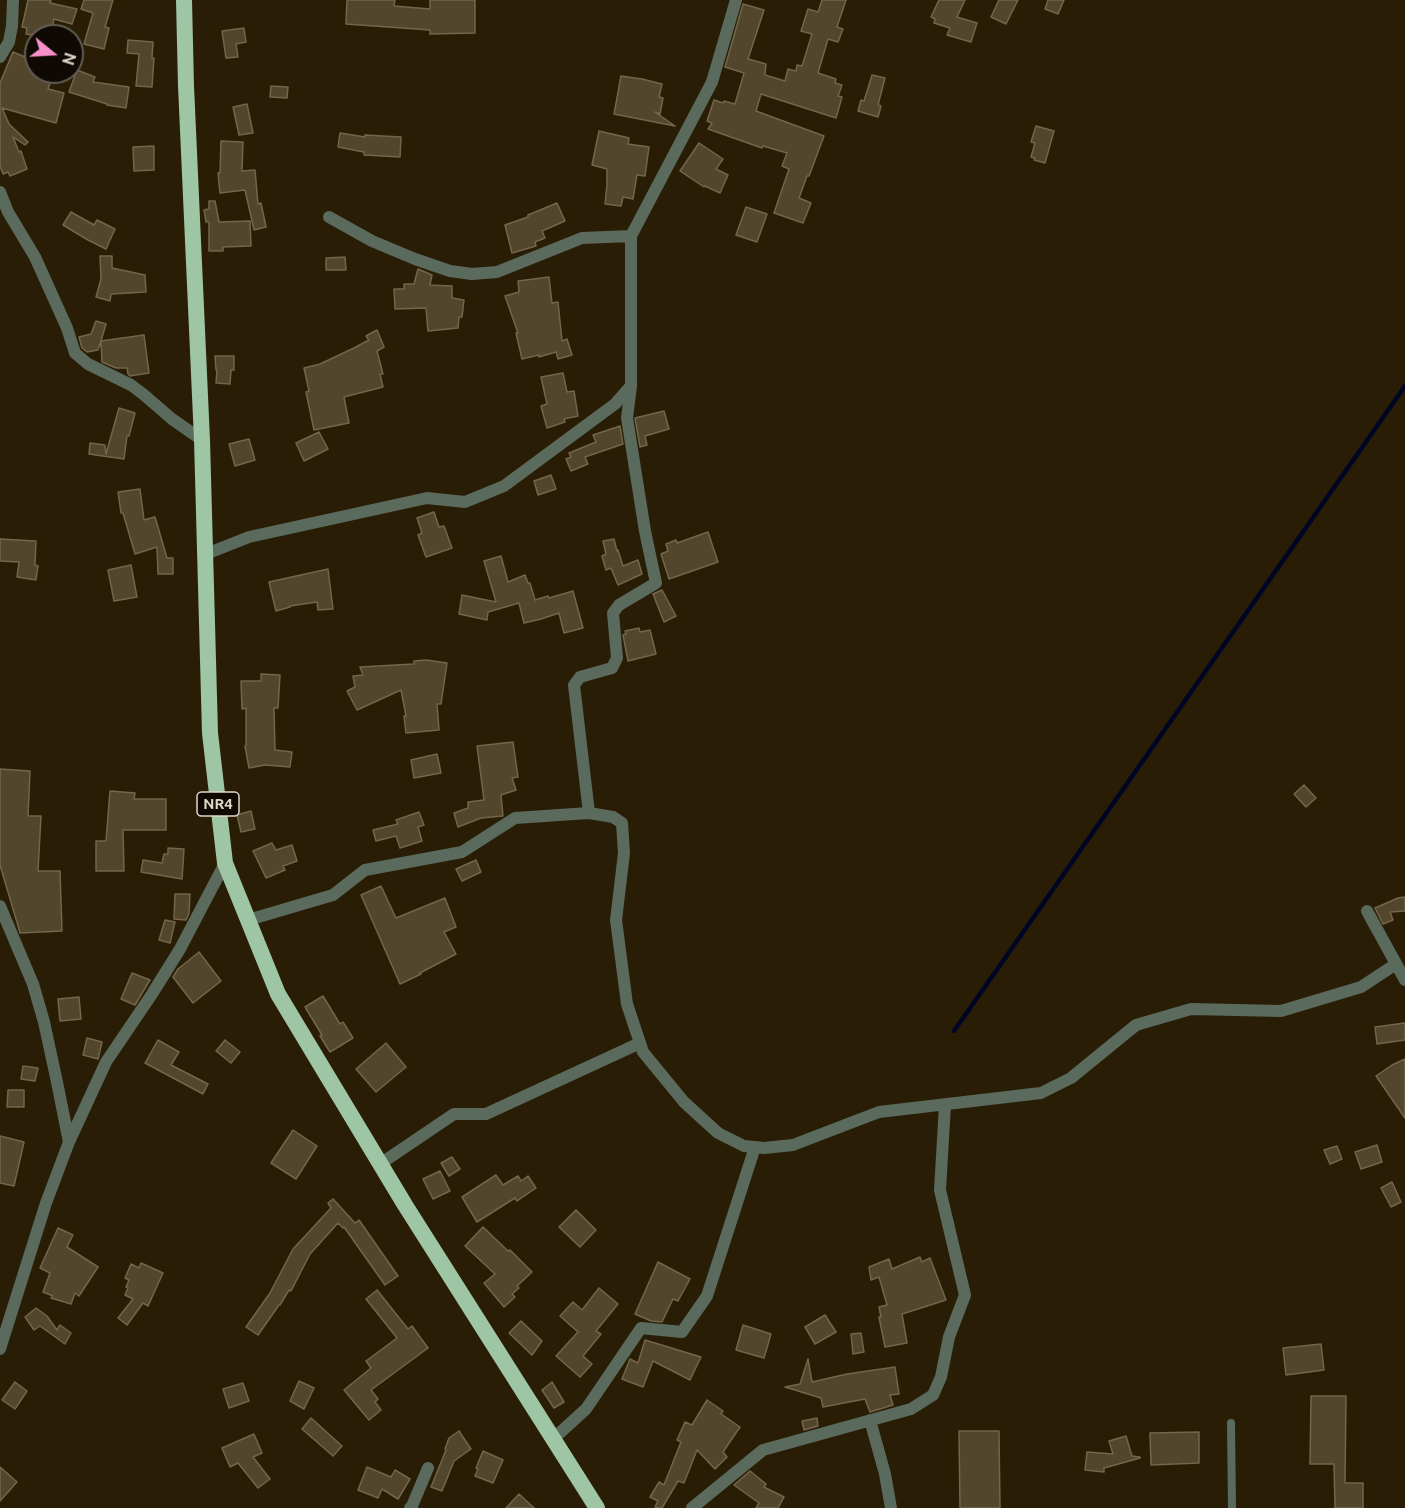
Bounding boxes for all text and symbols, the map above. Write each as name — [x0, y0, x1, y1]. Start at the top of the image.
north arrow — [24, 24, 84, 84]
text: N — [59, 50, 80, 67]
road number: NR4 — [197, 792, 239, 816]

